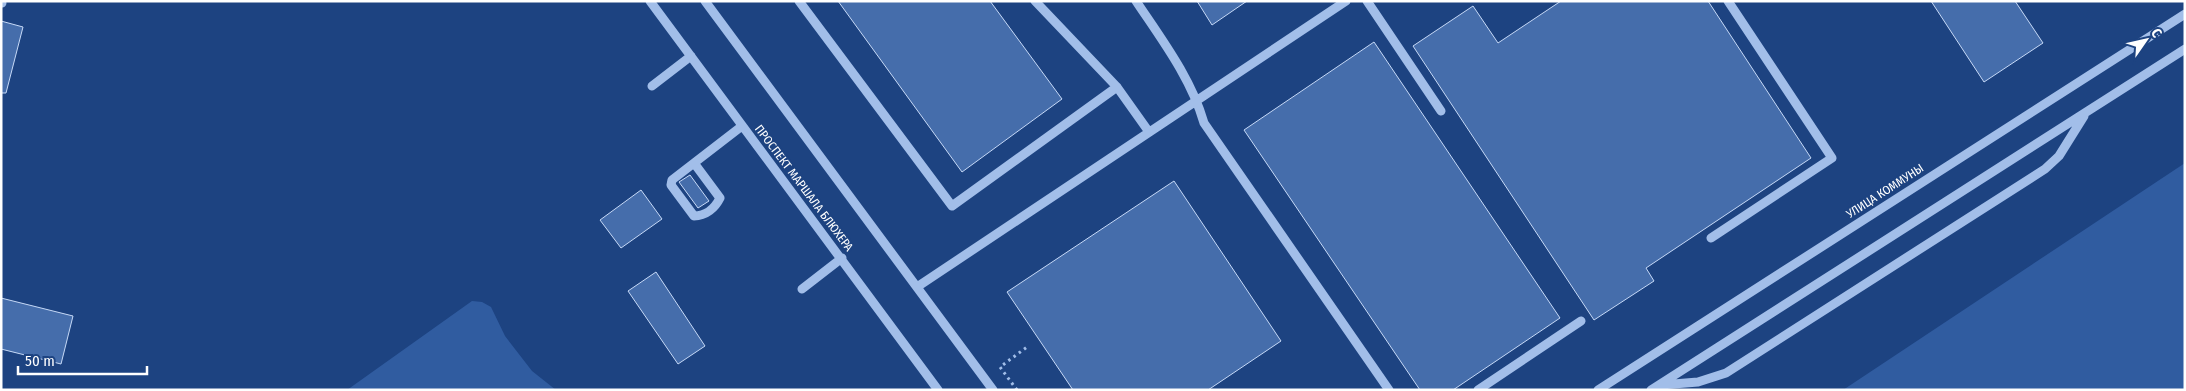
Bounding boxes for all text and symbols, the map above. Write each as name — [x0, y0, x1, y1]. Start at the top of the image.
north arrow — [2121, 15, 2171, 65]
text: С — [2147, 25, 2166, 41]
street label: ПРОСПЕКТ МАРШАЛА БЛЮХЕРА — [752, 122, 856, 254]
street label: УЛИЦА КОММУНЫ — [1843, 161, 1926, 222]
scale bar — [18, 344, 146, 376]
text: 50 m — [25, 352, 55, 370]

